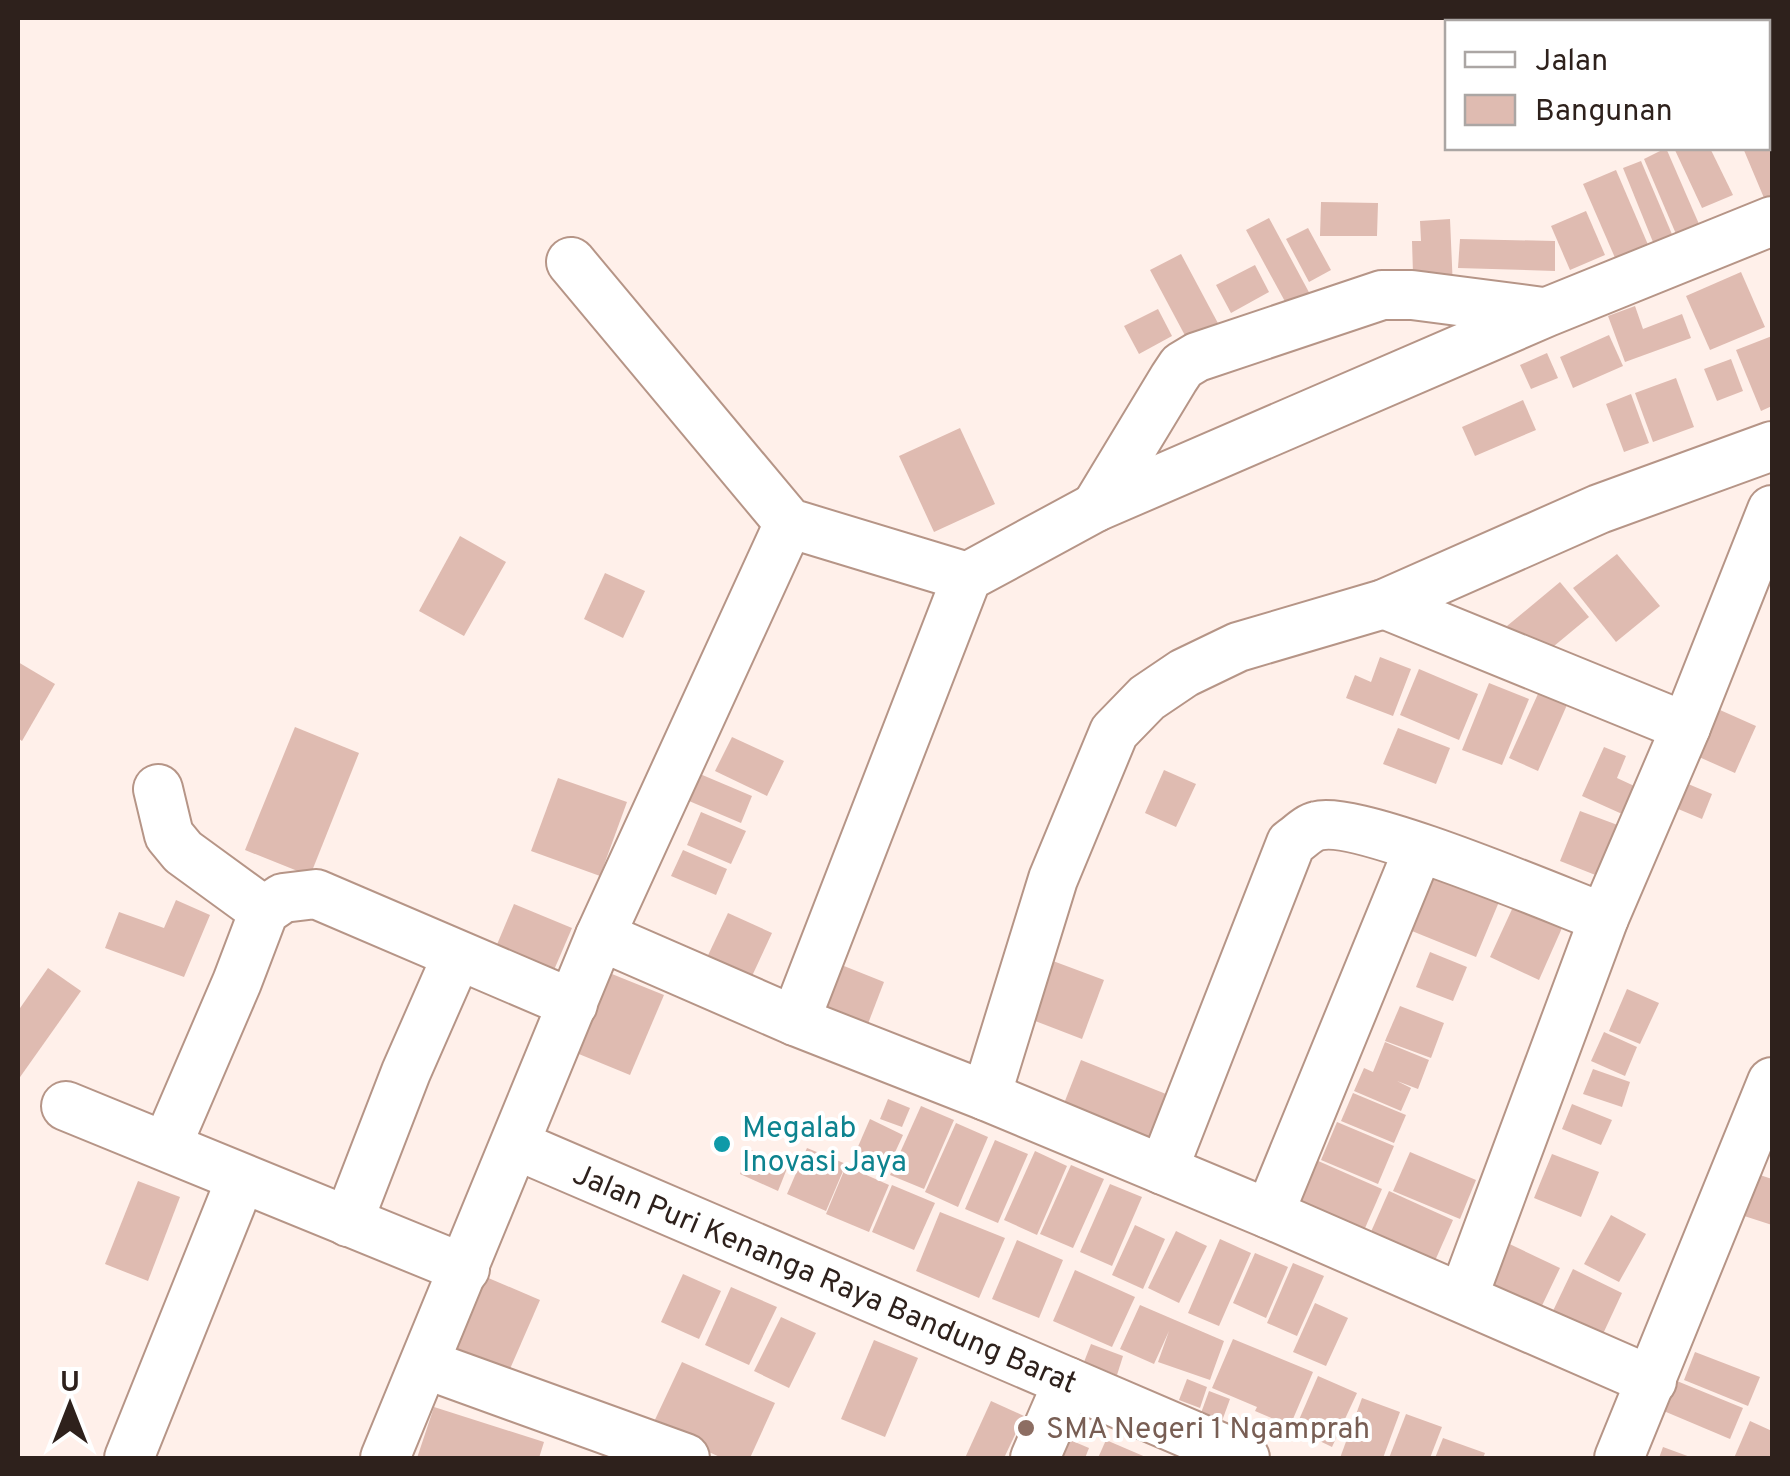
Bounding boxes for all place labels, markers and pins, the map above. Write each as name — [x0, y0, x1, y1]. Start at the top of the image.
place label: Megalab Inovasi Jaya — [742, 1111, 907, 1182]
marker: Megalab Inovasi Jaya — [711, 1133, 733, 1155]
place label: SMA Negeri 1 Ngamprah — [1046, 1412, 1370, 1449]
marker: SMA Negeri 1 Ngamprah — [1015, 1417, 1037, 1439]

